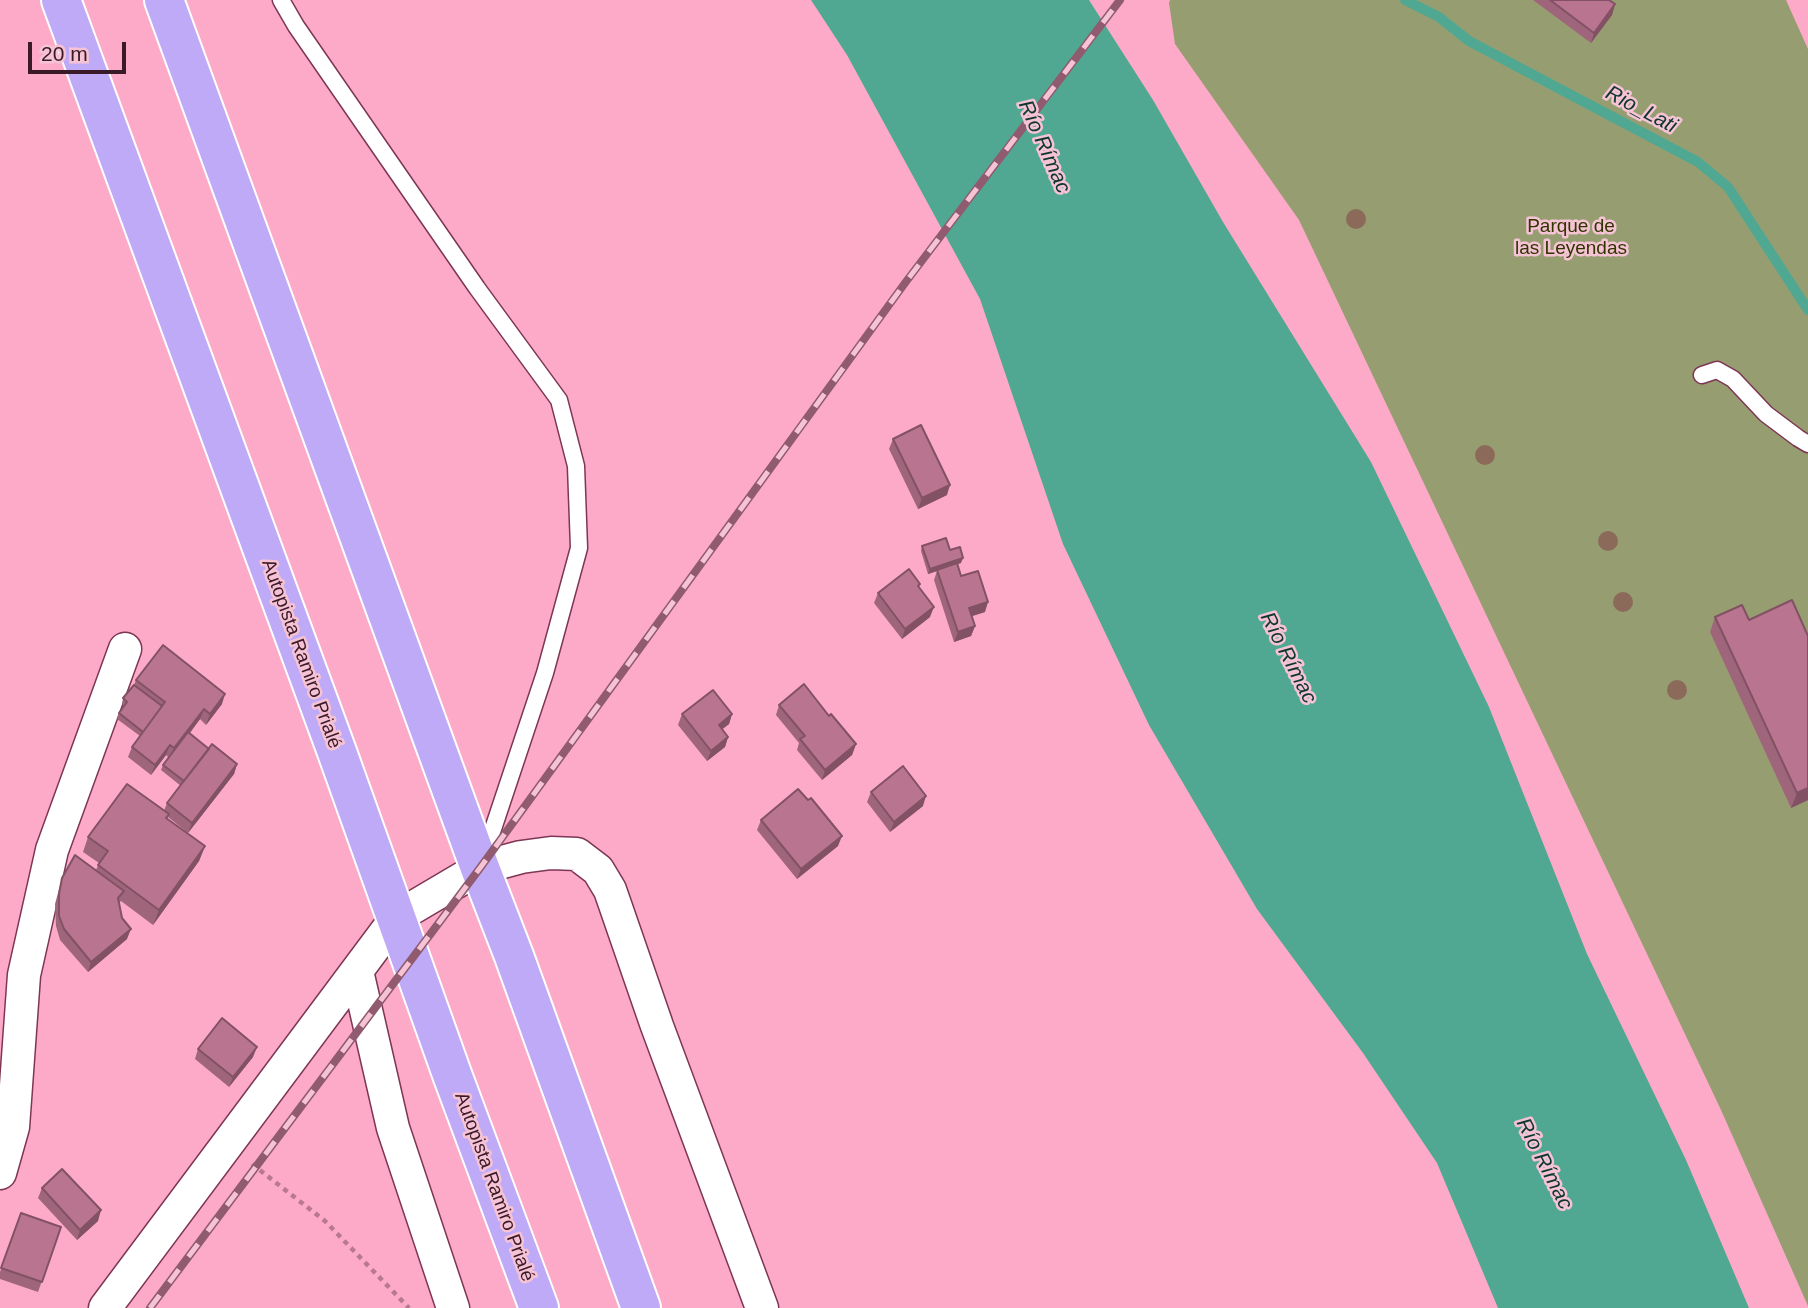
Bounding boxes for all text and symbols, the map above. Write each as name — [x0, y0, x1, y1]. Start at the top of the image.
scale bar — [32, 28, 130, 72]
text: 20 m — [41, 42, 88, 65]
water label: Rio_Lati — [1601, 81, 1681, 139]
water label: Río Rímac — [1012, 97, 1076, 197]
park label: Parque de las Leyendas — [1515, 216, 1627, 260]
street label: Autopista Ramiro Prialé — [256, 556, 346, 752]
water label: Río Rímac — [1254, 608, 1322, 708]
street label: Autopista Ramiro Prialé — [449, 1089, 539, 1285]
water label: Río Rímac — [1510, 1114, 1578, 1214]

